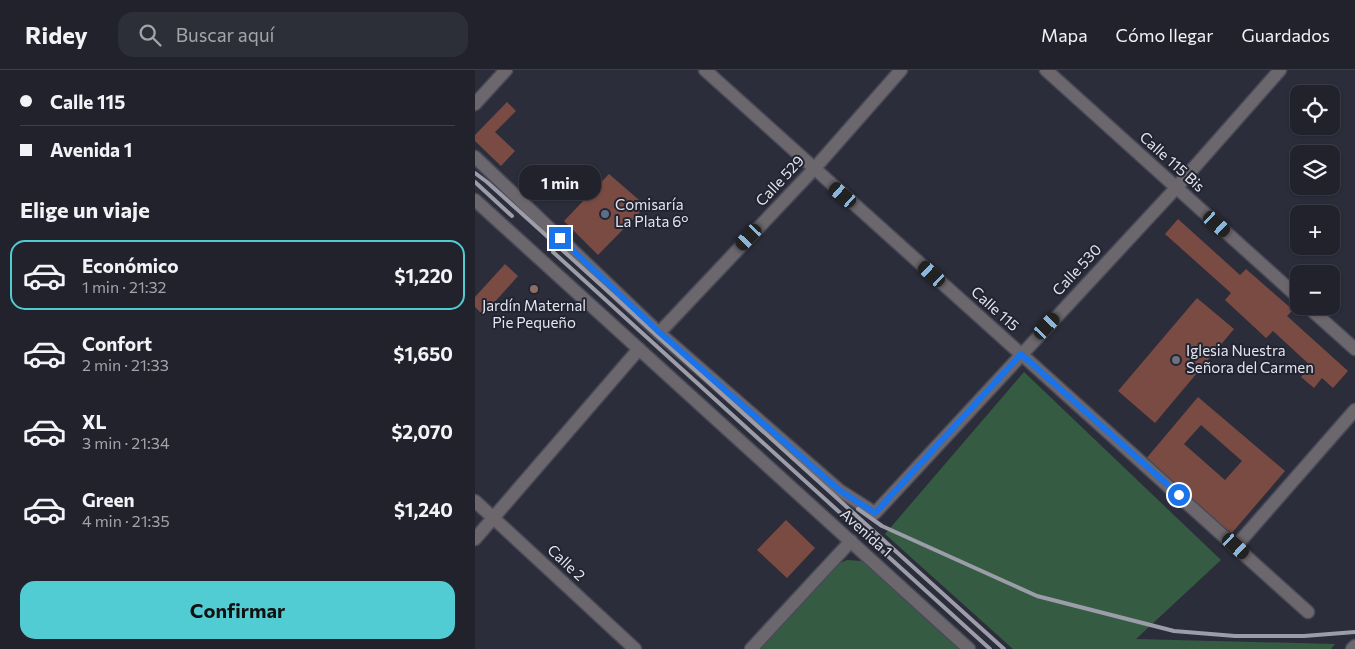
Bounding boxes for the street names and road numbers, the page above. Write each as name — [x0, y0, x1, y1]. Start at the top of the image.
street label: Calle 115 Bis — [1136, 127, 1209, 195]
street label: Calle 529 — [751, 151, 807, 209]
street label: Calle 530 — [1048, 240, 1105, 299]
street label: Calle 115 — [968, 282, 1023, 334]
street label: Avenida 1 — [837, 504, 896, 560]
street label: Calle 2 — [544, 540, 589, 584]

